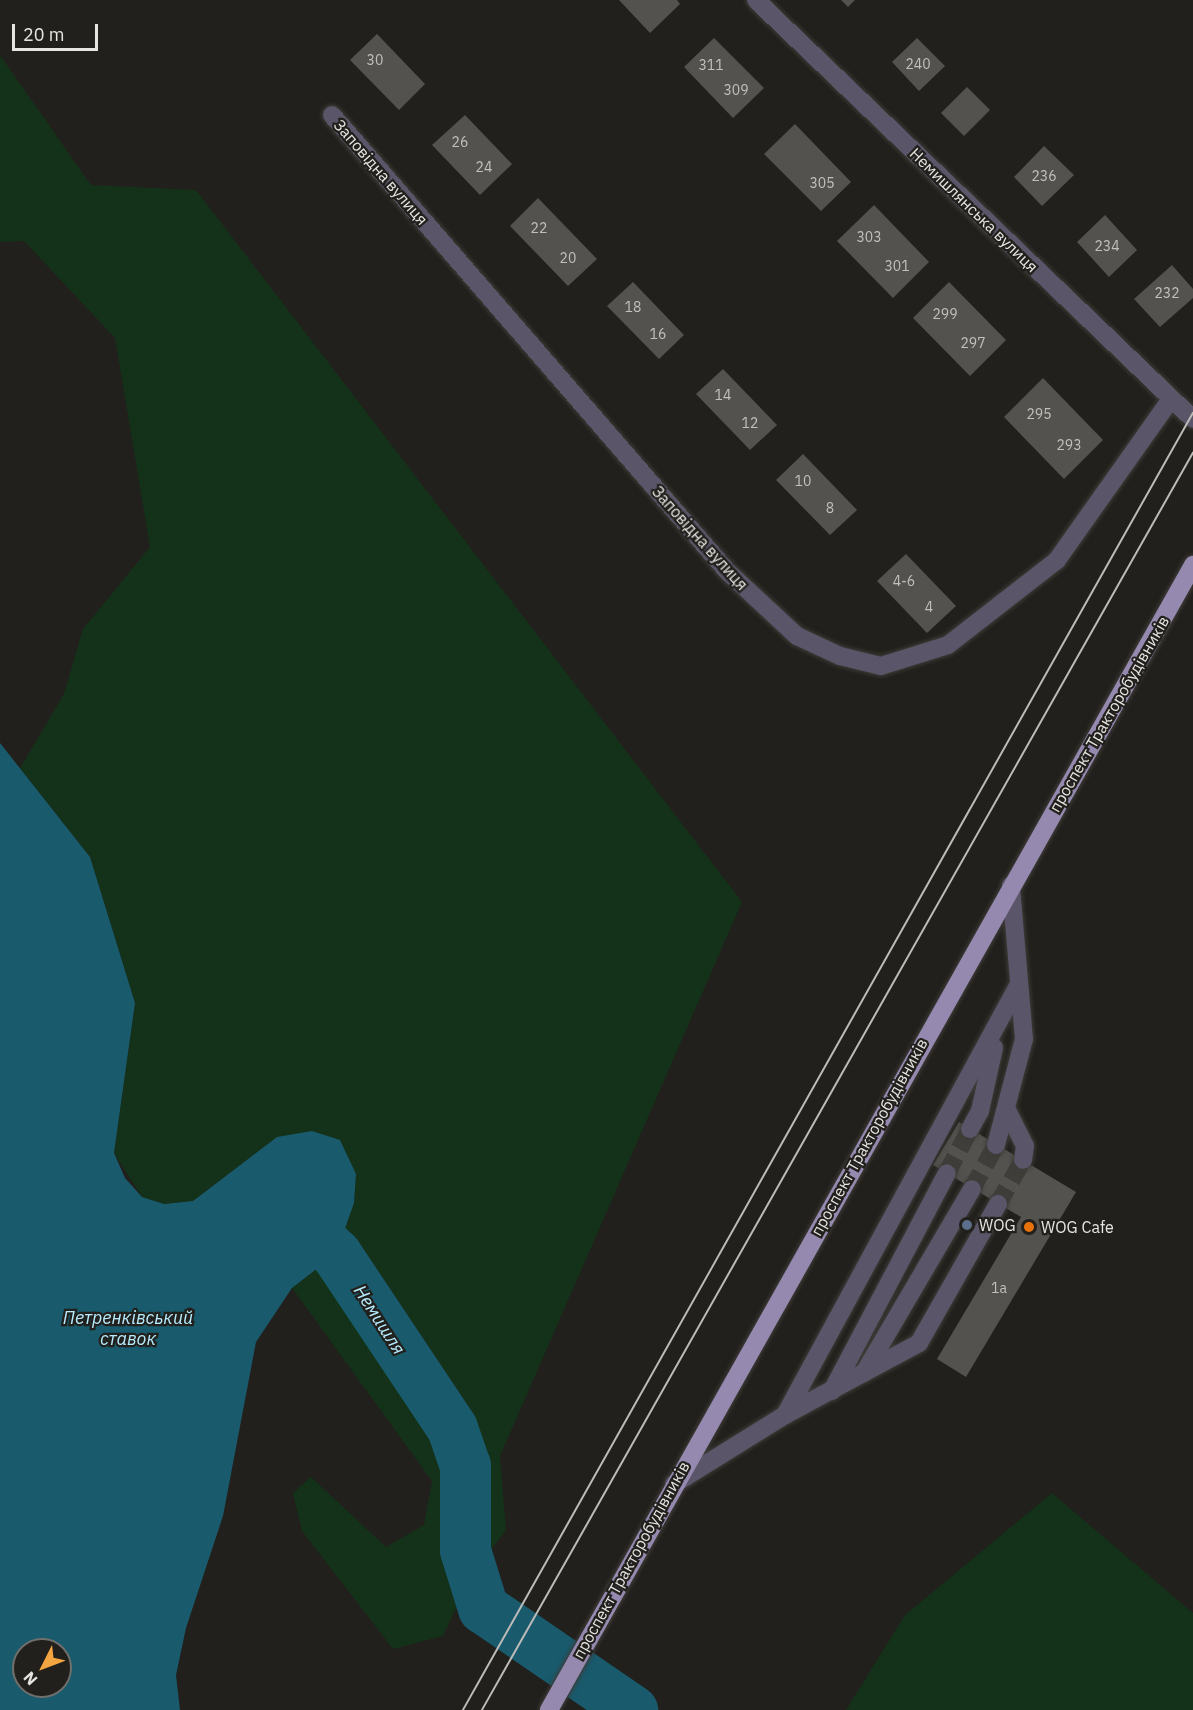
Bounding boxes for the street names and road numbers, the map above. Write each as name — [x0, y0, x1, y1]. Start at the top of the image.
street label: Заповідна вулиця — [330, 115, 432, 229]
street label: Немишлянська вулиця — [906, 144, 1042, 276]
street label: Заповідна вулиця — [648, 482, 752, 594]
street label: проспект Тракторобудівників — [1045, 613, 1173, 815]
street label: проспект Тракторобудівників — [807, 1035, 931, 1239]
street label: проспект Тракторобудівників — [569, 1458, 693, 1662]

